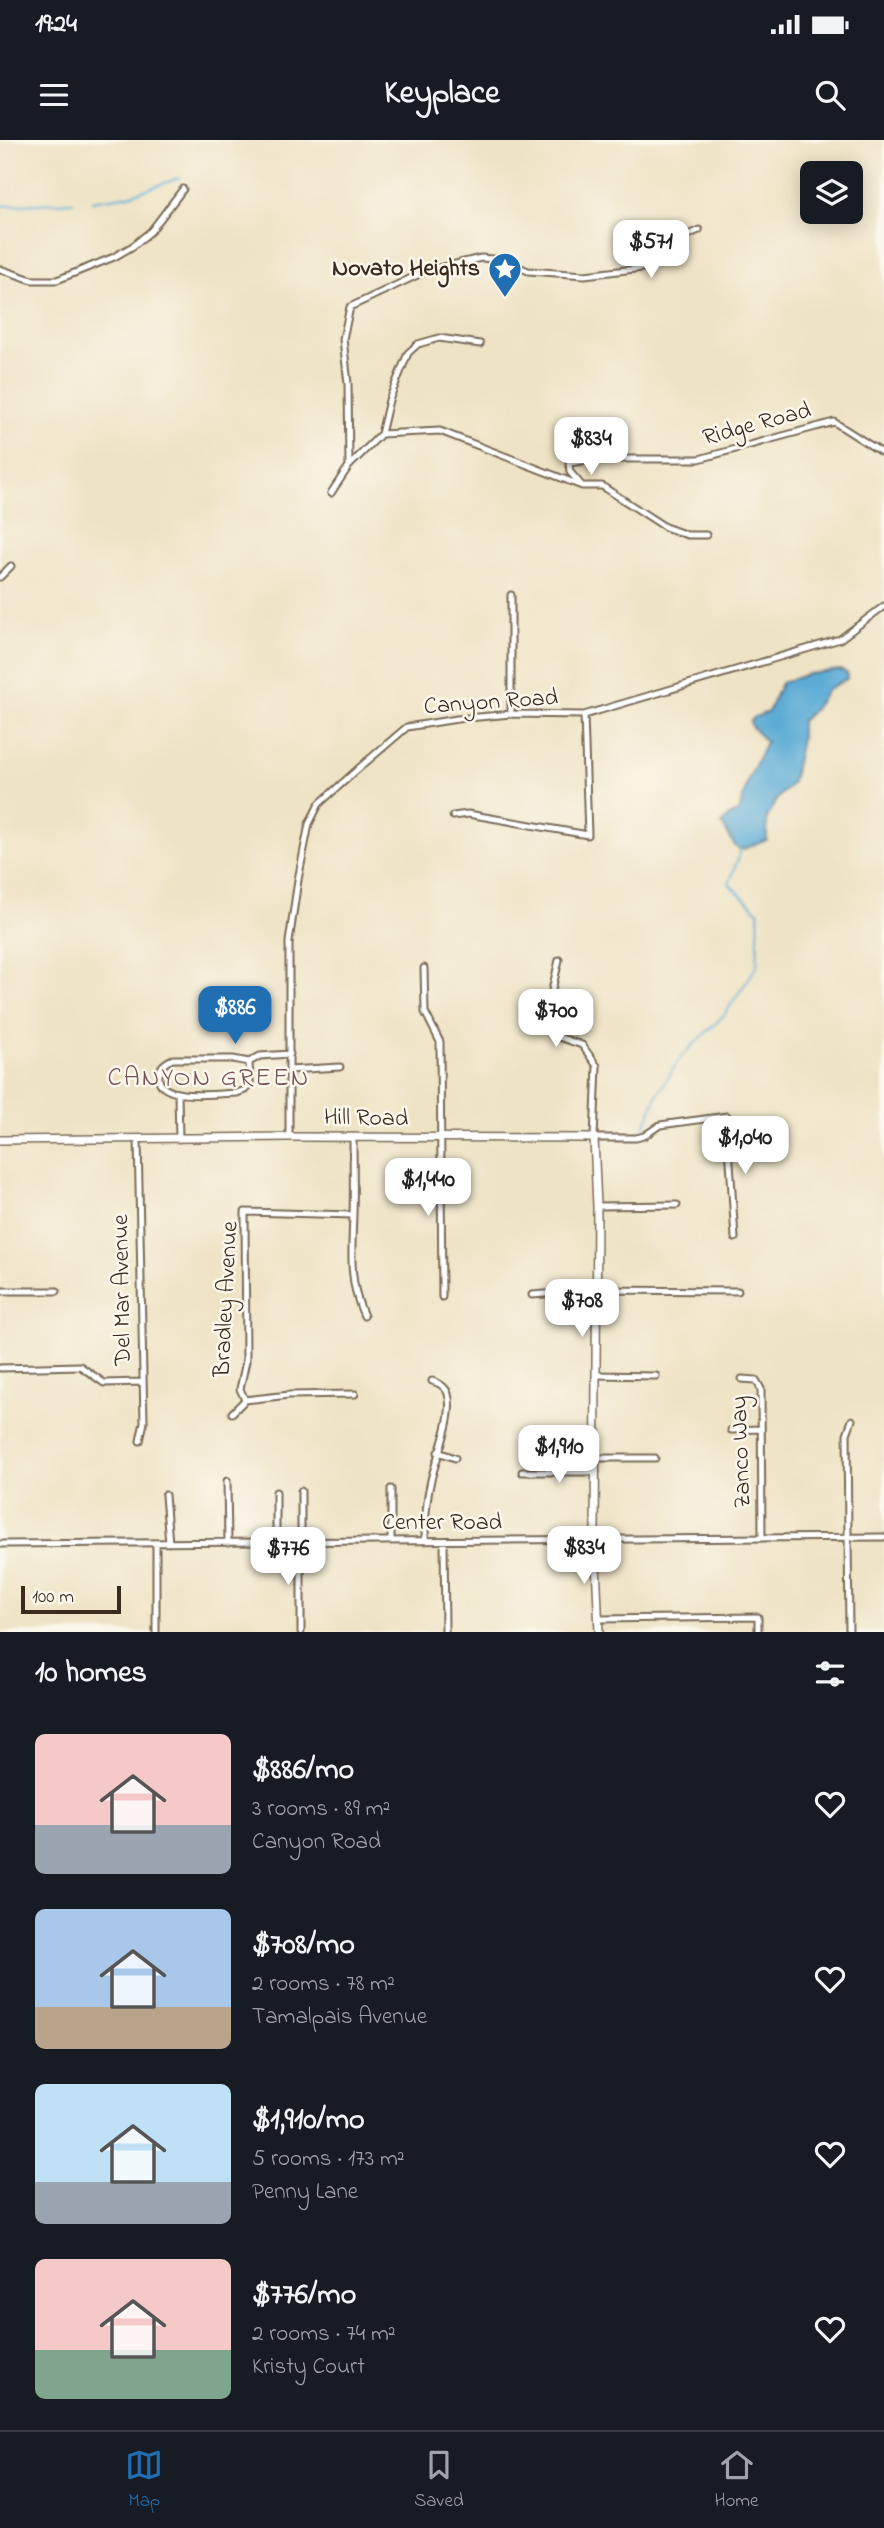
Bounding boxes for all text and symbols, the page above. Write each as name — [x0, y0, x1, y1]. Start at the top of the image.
text: 19:24 — [35, 6, 77, 44]
text: Keyplace — [384, 71, 500, 118]
icon: menu — [35, 76, 73, 114]
icon: search — [811, 76, 849, 114]
map controls — [800, 161, 863, 224]
button: layers — [800, 161, 863, 224]
pin: $571 — [610, 220, 692, 280]
text: $571 — [629, 226, 673, 259]
place icon: Novato Heights — [486, 250, 524, 299]
place label: Novato Heights — [332, 252, 480, 288]
street label: Ridge Road — [699, 394, 816, 456]
pin: $834 — [550, 418, 632, 477]
text: $834 — [570, 423, 612, 456]
street label: Canyon Road — [423, 681, 560, 726]
pin: $886 — [194, 986, 276, 1046]
pin: $700 — [515, 990, 597, 1049]
text: $886 — [214, 992, 256, 1025]
text: $700 — [534, 995, 578, 1028]
district label: CANYON GREEN — [108, 1060, 310, 1098]
street label: Hill Road — [323, 1101, 409, 1137]
pin: $1,040 — [688, 1116, 802, 1176]
text: $1,040 — [718, 1122, 772, 1155]
pin: $1,440 — [371, 1158, 485, 1218]
text: $1,440 — [401, 1164, 455, 1197]
street label: Del Mar Avenue — [104, 1214, 142, 1367]
street label: Bradley Avenue — [205, 1220, 250, 1379]
pin: $708 — [541, 1280, 623, 1339]
text: $708 — [561, 1285, 603, 1318]
street label: Zanco Way — [723, 1395, 762, 1509]
pin: $1,910 — [502, 1426, 616, 1485]
text: $1,910 — [534, 1431, 584, 1464]
street label: Center Road — [382, 1506, 503, 1541]
pin: $834 — [543, 1526, 625, 1586]
pin: $776 — [247, 1528, 329, 1587]
text: $834 — [563, 1532, 605, 1565]
text: $776 — [267, 1533, 310, 1566]
scale bar — [21, 1583, 121, 1615]
text: 100 m — [32, 1584, 74, 1611]
text: 10 homes — [35, 1652, 147, 1696]
icon: filters — [811, 1655, 849, 1693]
text: $886/mo — [252, 1749, 354, 1793]
icon: home — [91, 1762, 175, 1846]
icon: heart — [811, 1785, 849, 1823]
text: 3 rooms · 89 m² — [252, 1793, 390, 1826]
text: Canyon Road — [252, 1826, 381, 1859]
text: $708/mo — [252, 1924, 355, 1968]
icon: home — [91, 1937, 175, 2021]
icon: heart — [811, 1960, 849, 1998]
text: 2 rooms · 78 m² — [252, 1968, 395, 2001]
text: Tamalpais Avenue — [252, 2001, 427, 2034]
text: $1,910/mo — [252, 2099, 365, 2143]
icon: home — [91, 2112, 175, 2196]
icon: heart — [811, 2135, 849, 2173]
text: 5 rooms · 173 m² — [252, 2143, 405, 2176]
text: Penny Lane — [252, 2176, 358, 2209]
text: $776/mo — [252, 2274, 356, 2318]
icon: home — [91, 2287, 175, 2371]
icon: heart — [811, 2310, 849, 2348]
text: 2 rooms · 74 m² — [252, 2318, 396, 2351]
text: Kristy Court — [252, 2351, 365, 2384]
tab: Map — [125, 2446, 163, 2515]
tab: Saved — [414, 2446, 464, 2515]
tab: Home — [714, 2446, 759, 2515]

